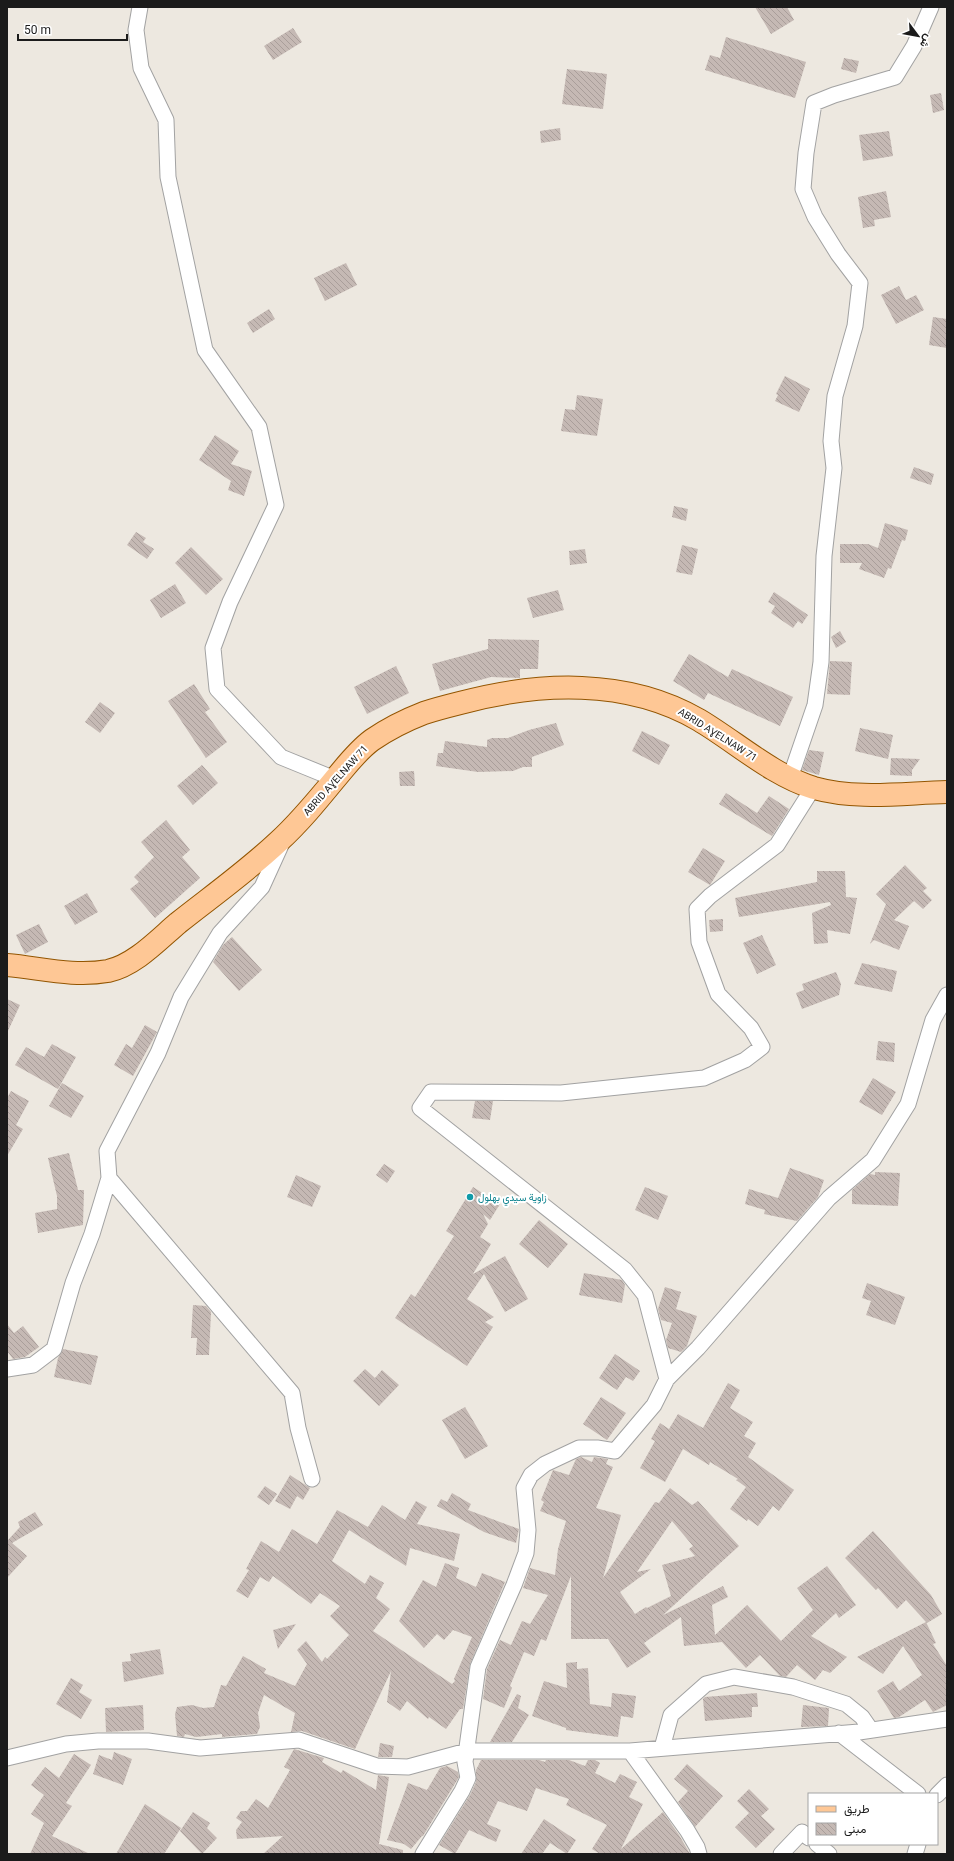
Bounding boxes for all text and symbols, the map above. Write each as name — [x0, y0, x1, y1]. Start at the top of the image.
scale bar — [18, 16, 127, 42]
north arrow — [898, 16, 938, 56]
text: 50 m — [24, 23, 51, 37]
text: ش — [917, 32, 935, 50]
street label: ABRID AƔELNAW 71 — [676, 706, 759, 763]
street label: ABRID AƔELNAW 71 — [301, 743, 370, 818]
marker: زاوية سيدي بهلول — [465, 1192, 475, 1202]
place label: زاوية سيدي بهلول — [478, 1192, 547, 1206]
legend — [808, 1793, 938, 1845]
text: طريق — [844, 1802, 870, 1817]
text: مبنى — [844, 1822, 866, 1837]

